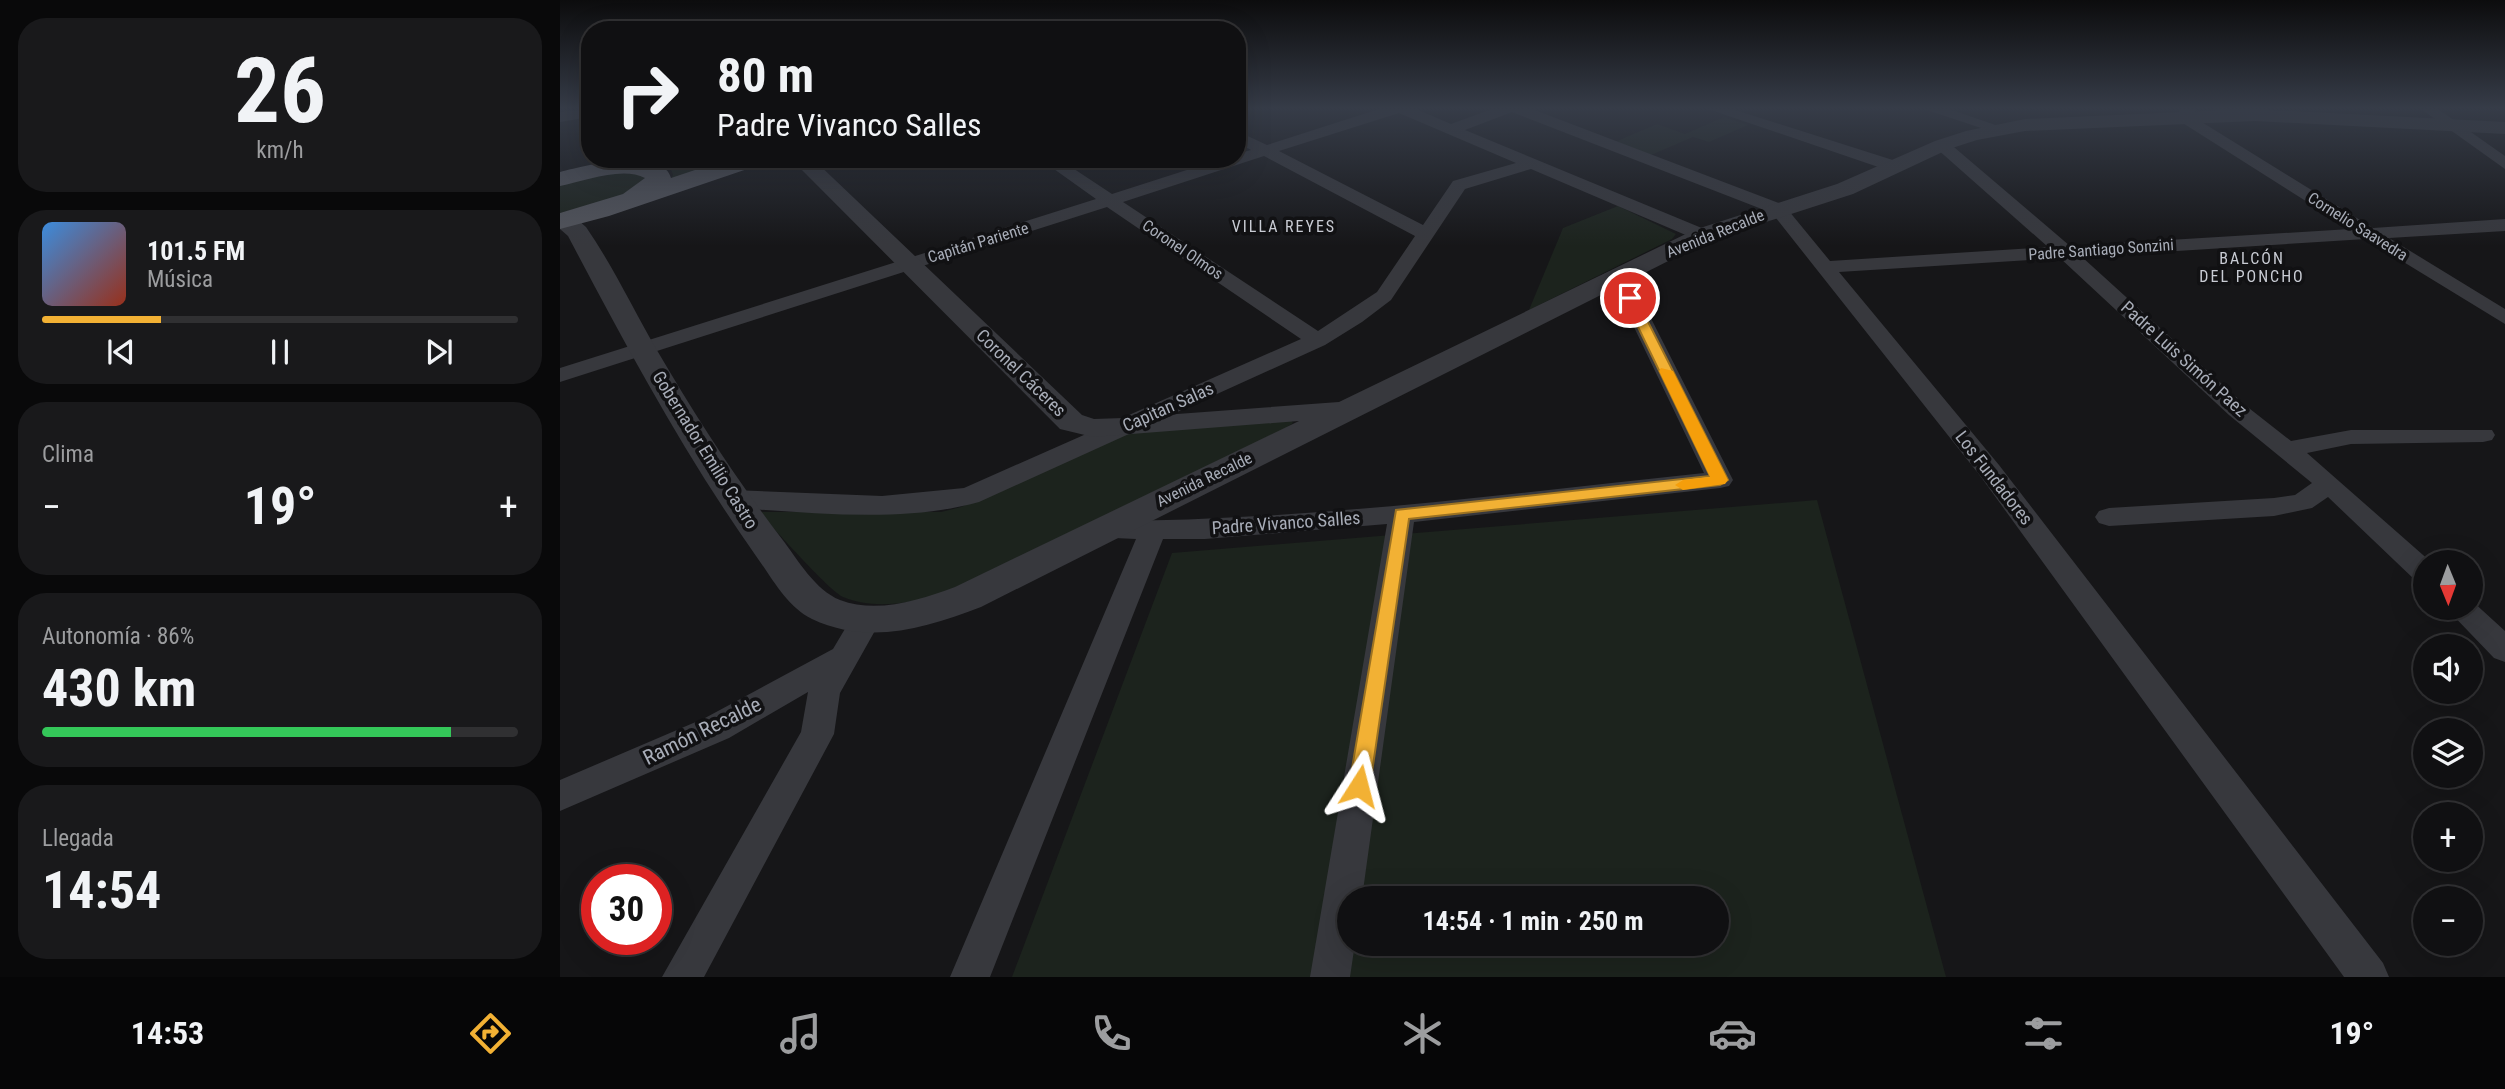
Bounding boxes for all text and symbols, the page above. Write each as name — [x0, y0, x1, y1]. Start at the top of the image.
text: 26 — [234, 38, 326, 144]
text: 80 m — [717, 47, 814, 104]
icon: right — [602, 49, 693, 140]
text: Padre Vivanco Salles — [717, 106, 982, 144]
text: km/h — [256, 137, 304, 164]
street label: Cornelio Saavedra — [2304, 188, 2411, 265]
street label: Avenida Recalde — [1663, 205, 1767, 262]
street label: Coronel Olmos — [1139, 216, 1227, 283]
district label: VILLA REYES — [1232, 217, 1336, 236]
street label: Capitán Pariente — [925, 218, 1031, 267]
street label: Padre Santiago Sonzini — [2028, 235, 2174, 264]
text: 101.5 FM — [147, 236, 245, 266]
district label: BALCÓN DEL PONCHO — [2199, 248, 2305, 286]
text: Música — [147, 266, 213, 293]
pin — [1600, 268, 1660, 328]
icon: arrive — [1611, 279, 1649, 317]
street label: Padre Luis Simón Paez — [2117, 296, 2252, 421]
street label: Coronel Cáceres — [972, 325, 1071, 421]
icon: previous — [102, 333, 140, 371]
icon: pause — [261, 333, 299, 371]
icon: next — [420, 333, 458, 371]
street label: Gobernador Emilio Castro — [648, 367, 763, 533]
street label: Capitan Salas — [1119, 377, 1217, 436]
street label: Los Fundadores — [1951, 427, 2038, 529]
text: Clima — [42, 441, 94, 468]
street label: Avenida Recalde — [1153, 448, 1255, 511]
text: 19° — [244, 476, 316, 537]
text: − — [42, 485, 61, 529]
text: + — [499, 485, 518, 529]
street label: Padre Vivanco Salles — [1211, 507, 1361, 538]
north arrow — [2413, 550, 2483, 620]
map controls — [2413, 550, 2483, 956]
text: Autonomía · 86% — [42, 623, 194, 650]
button: sound — [2413, 634, 2483, 704]
text: 430 km — [42, 658, 196, 719]
street label: Ramón Recalde — [639, 692, 765, 770]
button: layers — [2413, 718, 2483, 788]
position arrow — [1322, 749, 1396, 823]
button: + — [2413, 802, 2483, 872]
text: Llegada — [42, 825, 114, 852]
text: 14:54 — [42, 860, 161, 921]
speed limit sign: 30 — [581, 864, 672, 955]
button: − — [2413, 886, 2483, 956]
text: 14:54 · 1 min · 250 m — [1423, 906, 1643, 936]
icon: directions — [466, 1009, 515, 1058]
icon: music — [776, 1009, 825, 1058]
icon: phone — [1087, 1009, 1136, 1058]
icon: climate — [1398, 1009, 1447, 1058]
icon: car — [1708, 1009, 1757, 1058]
icon: filters — [2019, 1009, 2068, 1058]
text: 14:53 — [131, 1014, 204, 1052]
text: 19° — [2329, 1014, 2374, 1052]

